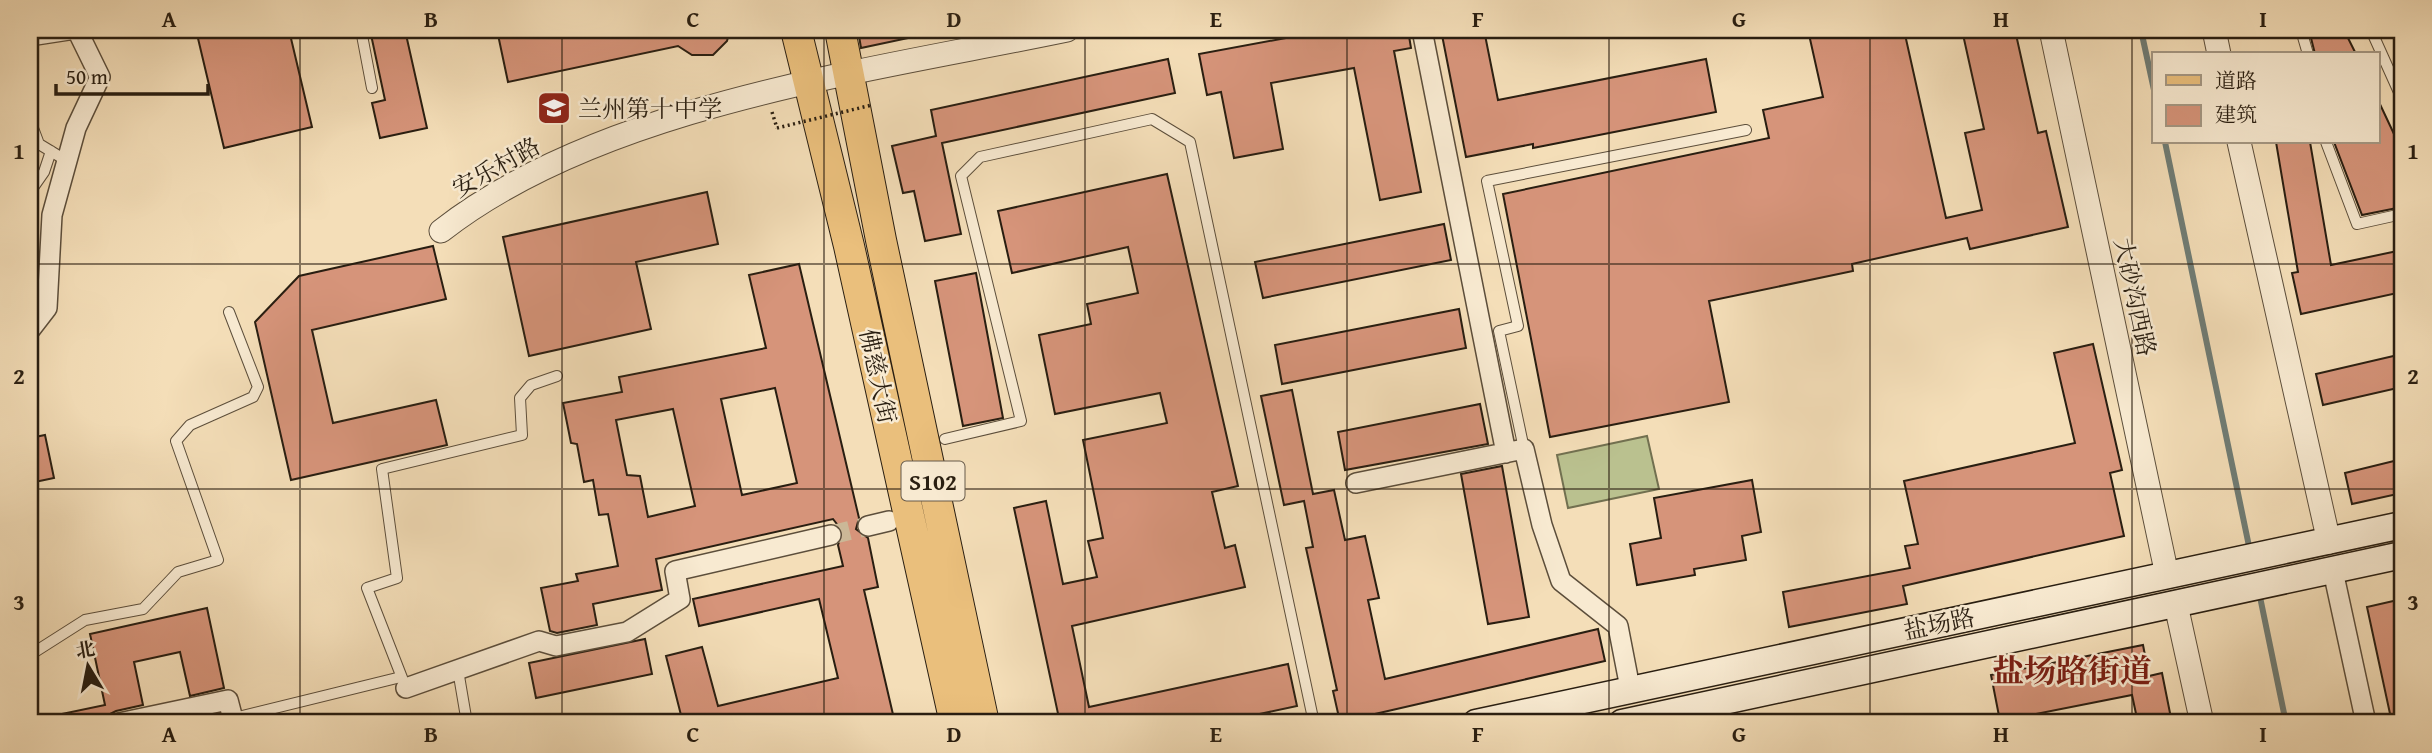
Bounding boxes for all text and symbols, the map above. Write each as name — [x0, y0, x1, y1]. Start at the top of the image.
text: A — [162, 2, 177, 35]
text: B — [424, 2, 438, 35]
text: C — [686, 2, 700, 35]
text: D — [947, 2, 962, 35]
text: E — [1210, 2, 1222, 35]
text: F — [1472, 2, 1484, 35]
text: G — [1732, 2, 1746, 35]
text: H — [1993, 2, 2009, 35]
text: I — [2259, 2, 2267, 35]
scale bar — [56, 52, 208, 96]
legend — [2152, 52, 2380, 144]
text: 50 m — [66, 61, 108, 92]
text: 道路 — [2215, 65, 2257, 96]
school or university icon: 兰州第十中学 — [535, 89, 573, 127]
place label: 兰州第十中学 — [578, 91, 722, 126]
text: 建筑 — [2215, 99, 2257, 130]
street label: 安乐村路 — [446, 128, 546, 206]
text: 1 — [13, 134, 25, 167]
text: 1 — [2407, 134, 2419, 167]
street label: 大砂沟西路 — [2105, 235, 2165, 359]
street label: 佛慈大街 — [851, 325, 905, 427]
text: 2 — [13, 359, 25, 392]
text: 2 — [2407, 359, 2419, 392]
road number: S102 — [902, 461, 964, 500]
text: 3 — [13, 585, 25, 618]
text: 3 — [2407, 585, 2419, 618]
street label: 盐场路 — [1900, 599, 1978, 649]
north arrow — [52, 630, 122, 700]
text: 北 — [73, 634, 97, 665]
district label: 盐场路街道 — [1992, 647, 2152, 694]
text: A — [162, 717, 177, 750]
text: B — [424, 717, 438, 750]
text: C — [686, 717, 700, 750]
text: D — [947, 717, 962, 750]
text: E — [1210, 717, 1222, 750]
text: F — [1472, 717, 1484, 750]
text: G — [1732, 717, 1746, 750]
text: H — [1993, 717, 2009, 750]
text: I — [2259, 717, 2267, 750]

